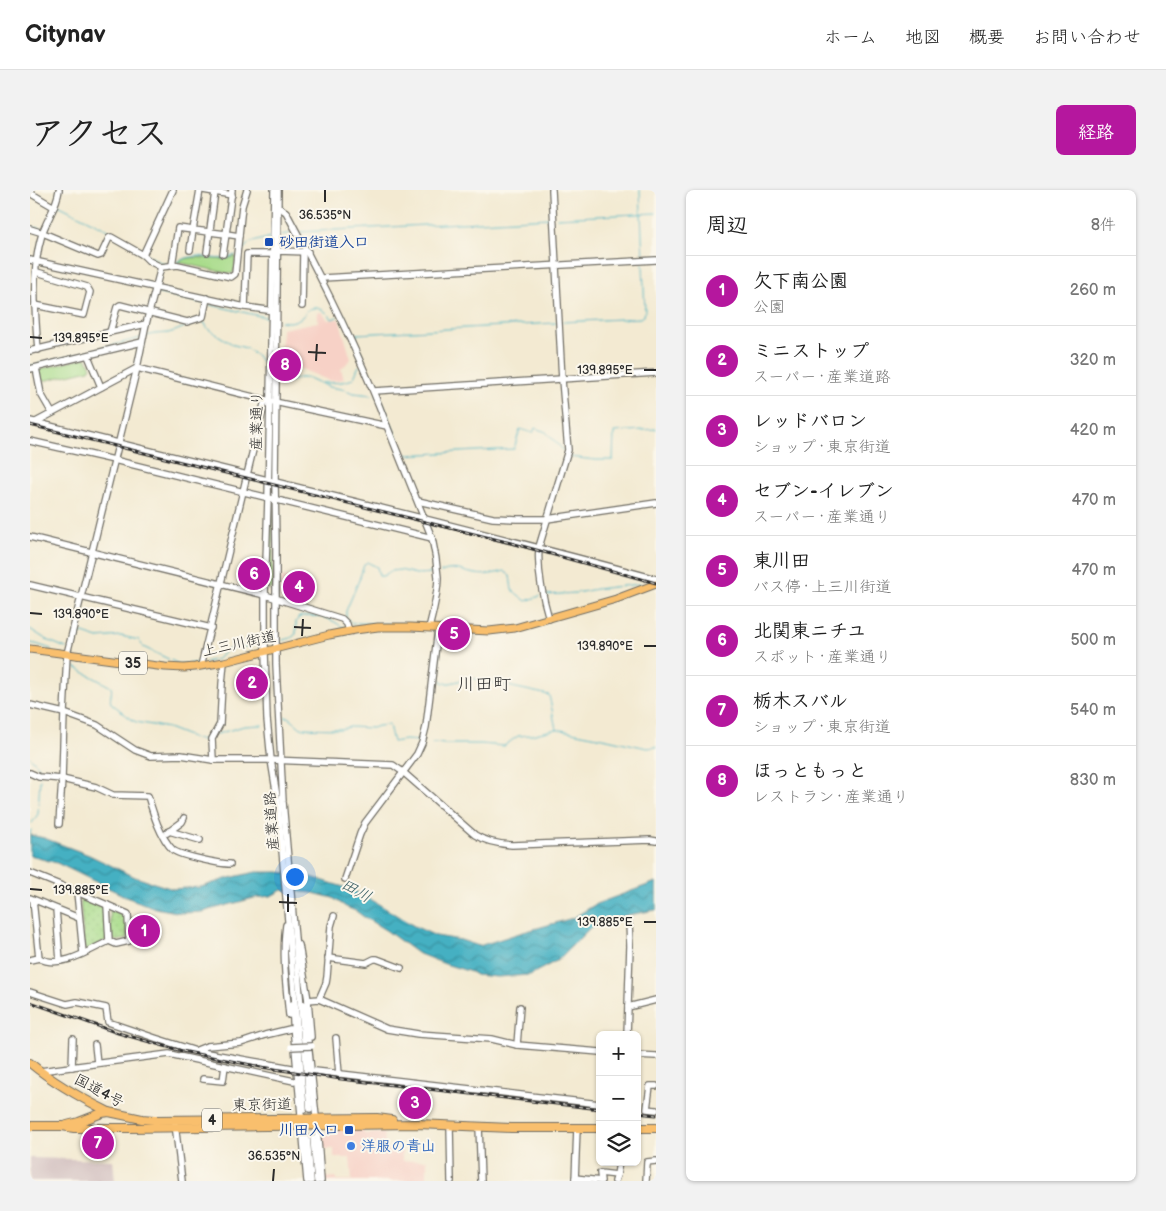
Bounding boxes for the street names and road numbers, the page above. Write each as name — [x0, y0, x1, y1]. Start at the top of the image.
street label: 産業通り — [247, 391, 267, 451]
street label: 上三川街道 — [200, 627, 278, 661]
road number: 35 — [119, 652, 147, 674]
street label: 産業道路 — [260, 790, 284, 852]
street label: 国道4号 — [71, 1070, 127, 1112]
street label: 東京街道 — [232, 1095, 292, 1115]
road number: 4 — [202, 1108, 222, 1132]

